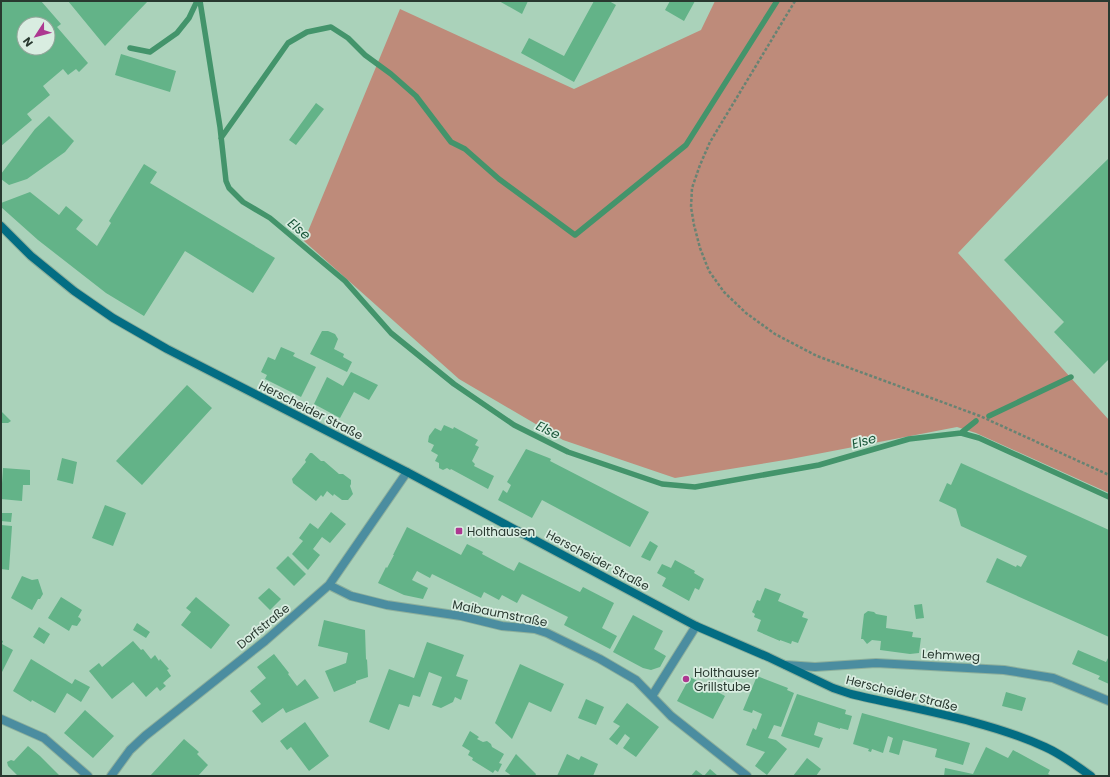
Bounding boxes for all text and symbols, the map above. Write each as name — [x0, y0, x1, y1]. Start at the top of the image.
north arrow — [16, 16, 56, 56]
text: N — [19, 34, 37, 50]
water label: Else — [283, 214, 315, 244]
street label: Herscheider Straße — [256, 376, 366, 444]
water label: Else — [533, 416, 563, 444]
water label: Else — [850, 428, 878, 454]
place label: Holthausen — [467, 523, 535, 540]
marker: Holthausen — [454, 526, 464, 536]
street label: Herscheider Straße — [543, 526, 653, 594]
street label: Maibaumstraße — [451, 595, 549, 631]
street label: Dorfstraße — [233, 599, 293, 653]
street label: Lehmweg — [922, 645, 980, 665]
place label: Holthauser Grillstube — [694, 664, 759, 695]
street label: Herscheider Straße — [844, 671, 960, 715]
marker: Holthauser Grillstube — [681, 674, 691, 684]

